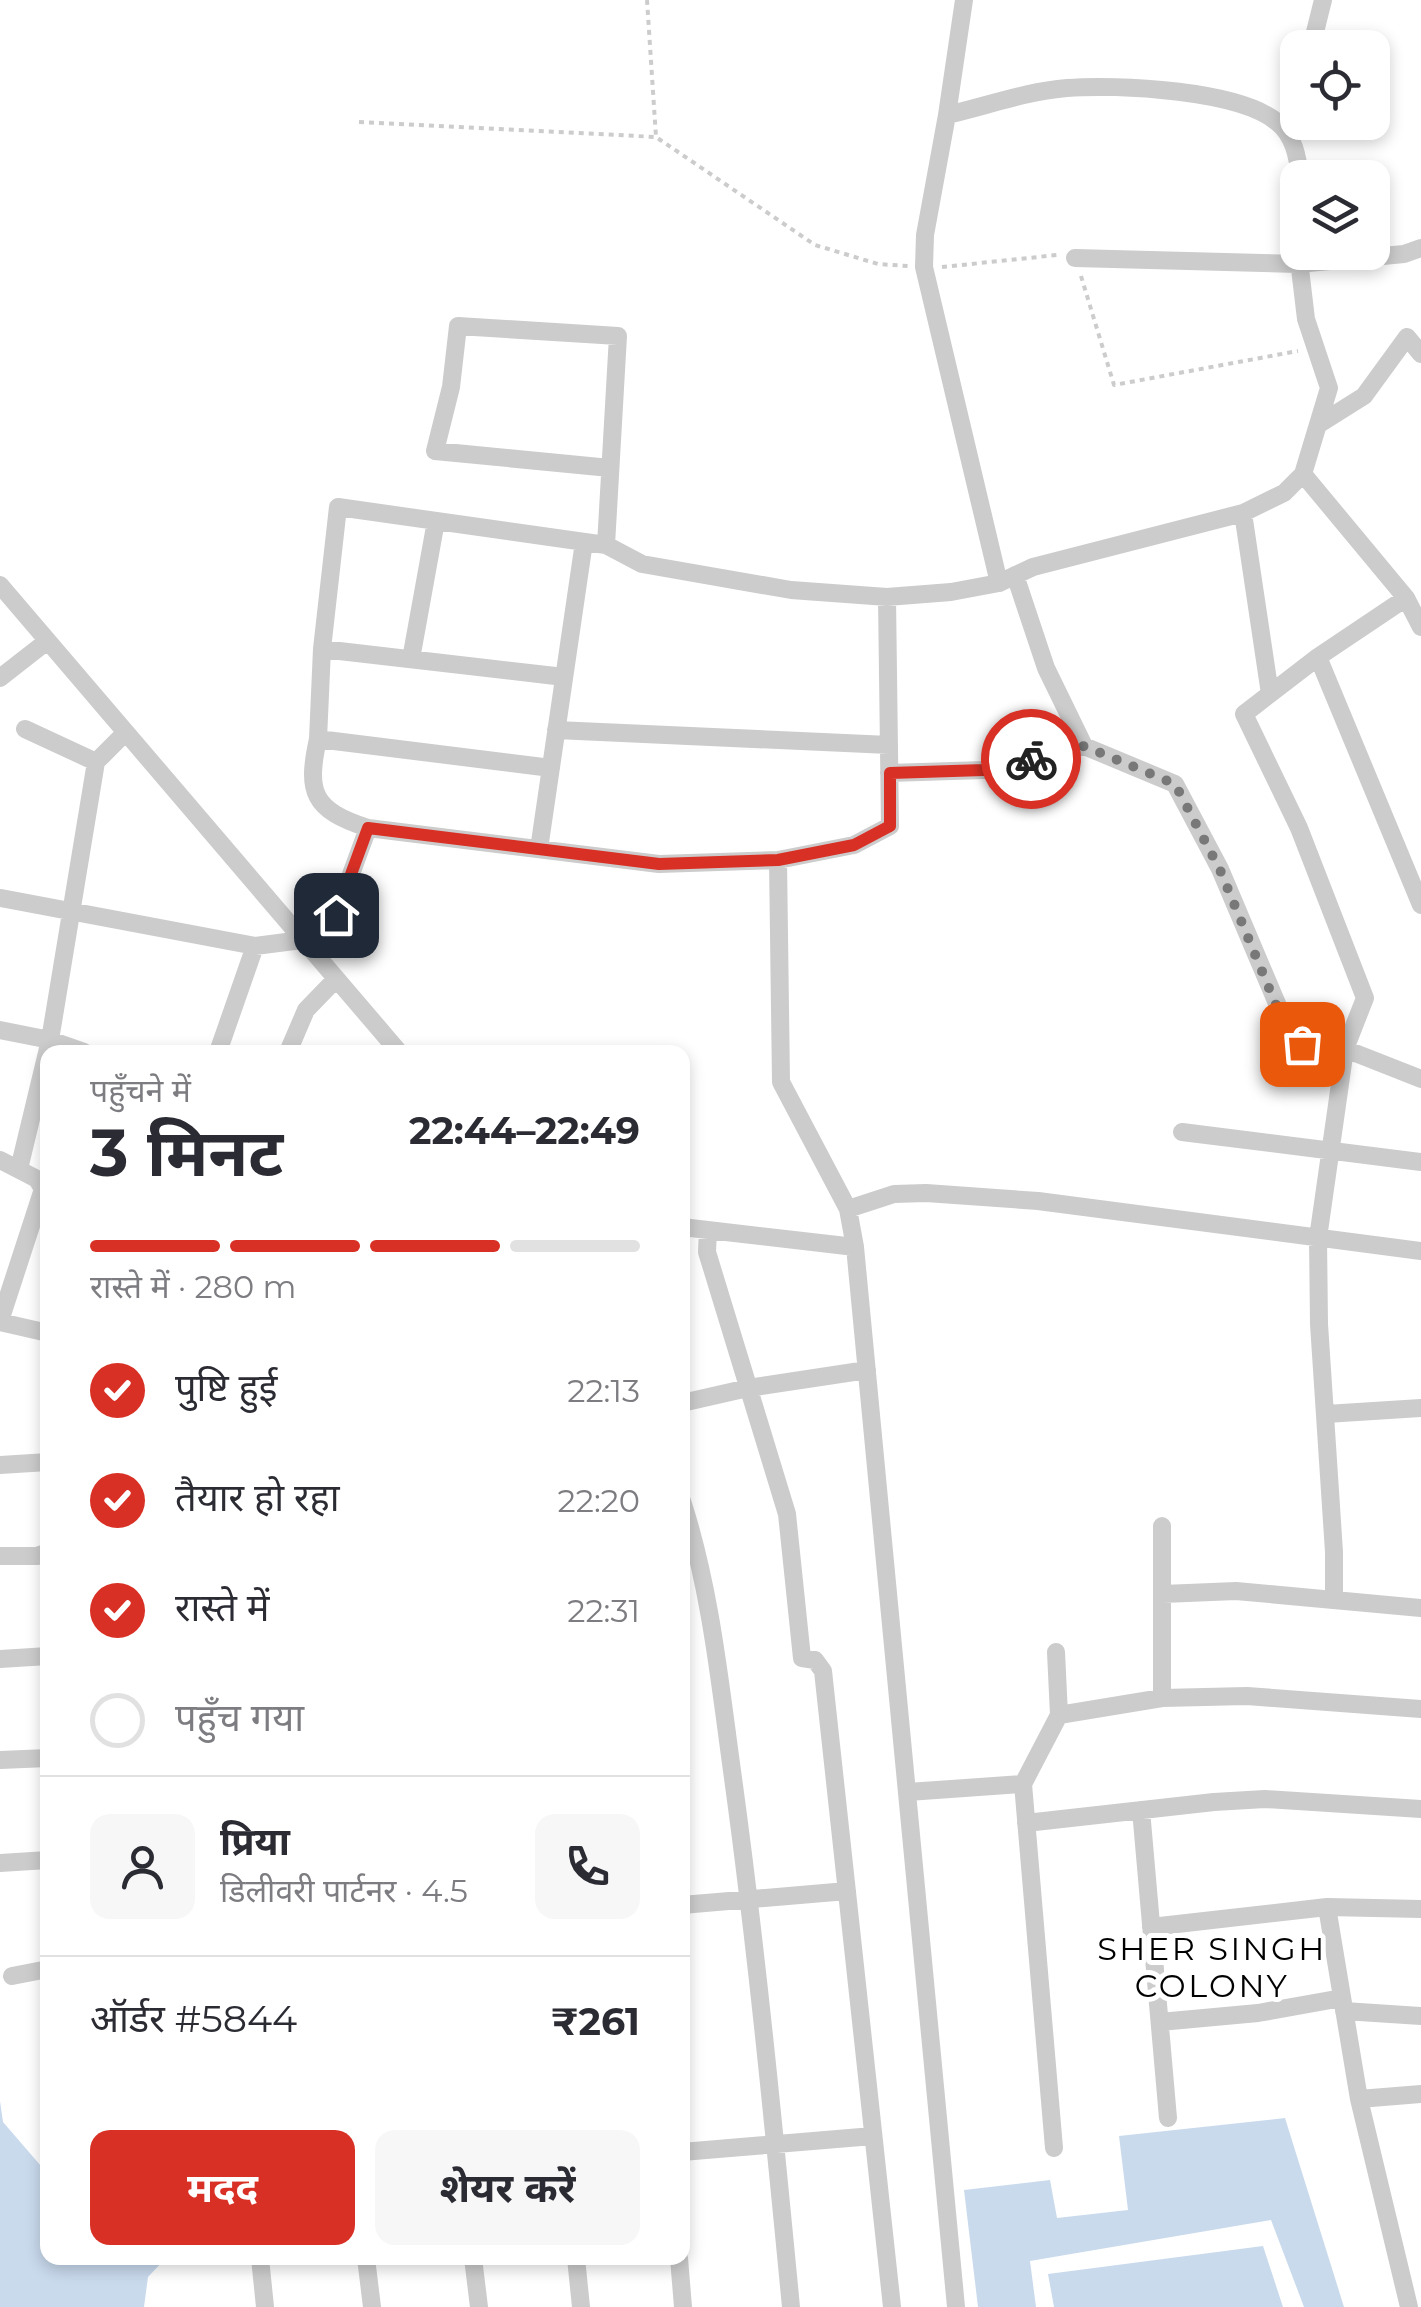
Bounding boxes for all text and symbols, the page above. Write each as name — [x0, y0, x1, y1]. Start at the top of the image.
map controls — [1280, 30, 1390, 270]
button: locate — [1280, 30, 1390, 140]
button: layers — [1280, 160, 1390, 270]
courier — [981, 709, 1081, 809]
icon: bike — [1004, 732, 1059, 787]
pin — [294, 873, 379, 958]
icon: home — [309, 888, 364, 943]
pin — [1260, 1002, 1345, 1087]
icon: bag — [1275, 1017, 1330, 1072]
text: पहुँचने में — [90, 1071, 191, 1110]
text: 22:44–22:49 — [409, 1107, 640, 1154]
text: 3 मिनट — [90, 1113, 283, 1192]
text: रास्ते में · 280 m — [90, 1267, 297, 1306]
icon: check — [90, 1363, 145, 1418]
text: पुष्टि हुई — [175, 1364, 277, 1411]
text: 22:13 — [567, 1371, 640, 1410]
icon: check — [90, 1473, 145, 1528]
text: तैयार हो रहा — [175, 1474, 340, 1521]
text: 22:20 — [558, 1481, 640, 1520]
icon: check — [90, 1583, 145, 1638]
text: रास्ते में — [175, 1584, 270, 1631]
text: 22:31 — [567, 1591, 640, 1630]
text: पहुँच गया — [175, 1694, 304, 1741]
button: person — [90, 1814, 195, 1919]
button: phone — [535, 1814, 640, 1919]
text: प्रिया — [220, 1818, 290, 1865]
text: डिलीवरी पार्टनर · 4.5 — [220, 1871, 468, 1910]
district label: SHER SINGH COLONY — [1097, 1929, 1327, 2005]
text: ऑर्डर #5844 — [90, 1995, 297, 2042]
text: ₹261 — [551, 1998, 640, 2045]
button: मदद — [90, 2130, 355, 2245]
button: शेयर करें — [375, 2130, 640, 2245]

